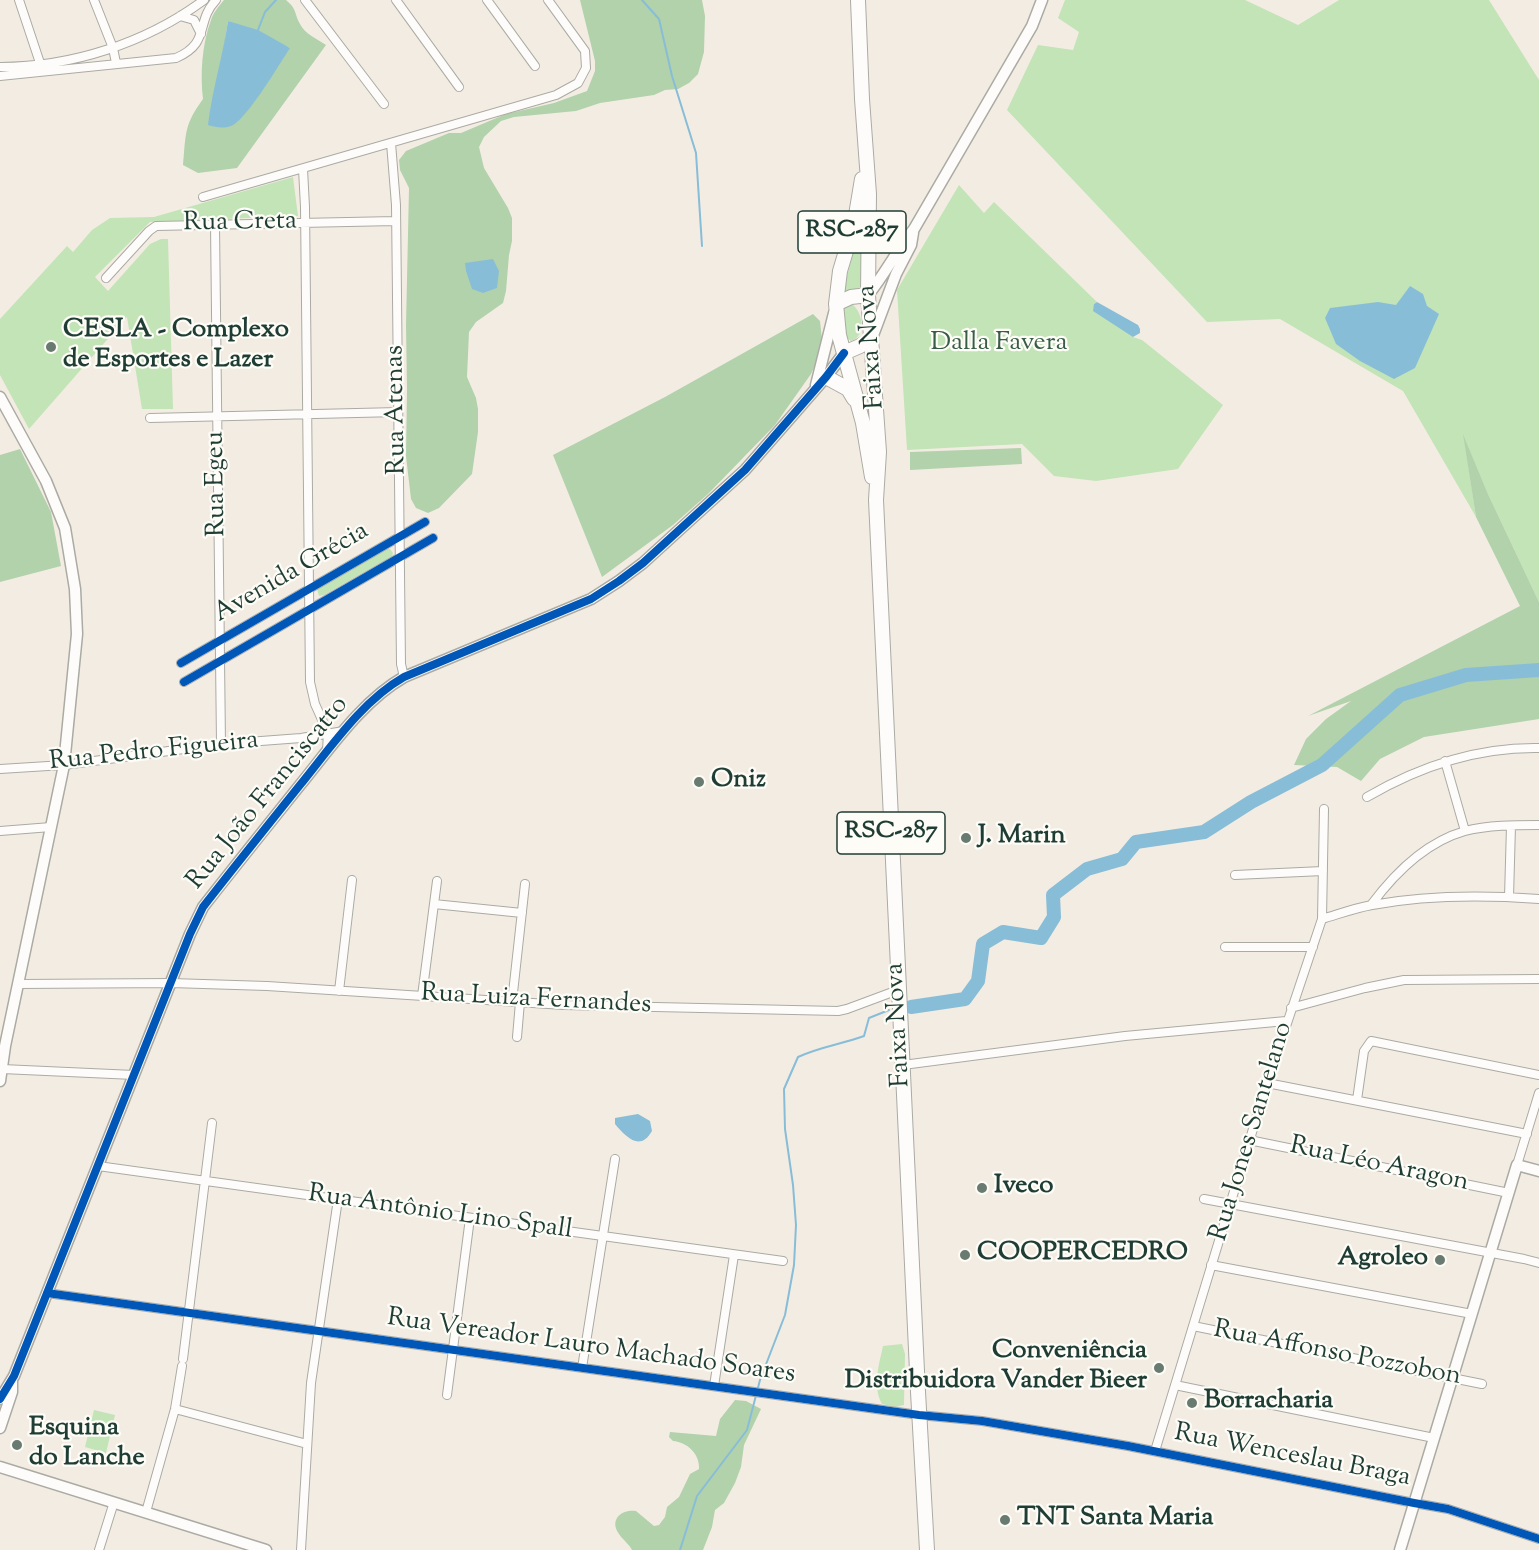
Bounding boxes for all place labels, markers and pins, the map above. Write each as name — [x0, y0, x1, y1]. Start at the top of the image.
place label: CESLA - Complexo de Esportes e Lazer — [63, 316, 289, 378]
marker: CESLA - Complexo de Esportes e Lazer — [44, 340, 58, 354]
place label: Oniz — [711, 766, 766, 798]
marker: Oniz — [692, 775, 706, 789]
place label: J. Marin — [978, 822, 1066, 854]
marker: J. Marin — [959, 831, 973, 845]
place label: Iveco — [994, 1172, 1053, 1204]
marker: Iveco — [975, 1181, 989, 1195]
place label: COOPERCEDRO — [977, 1239, 1188, 1271]
place label: Agroleo — [1338, 1244, 1428, 1276]
marker: COOPERCEDRO — [958, 1248, 972, 1262]
marker: Agroleo — [1433, 1253, 1447, 1267]
place label: Conveniência Distribuidora Vander Bieer — [845, 1337, 1147, 1398]
marker: Conveniência Distribuidora Vander Bieer — [1152, 1361, 1166, 1375]
place label: Borracharia — [1204, 1387, 1333, 1419]
marker: Borracharia — [1185, 1396, 1199, 1410]
place label: Esquina do Lanche — [29, 1414, 145, 1476]
marker: Esquina do Lanche — [10, 1438, 24, 1452]
place label: TNT Santa Maria — [1017, 1504, 1213, 1536]
marker: TNT Santa Maria — [998, 1513, 1012, 1527]

